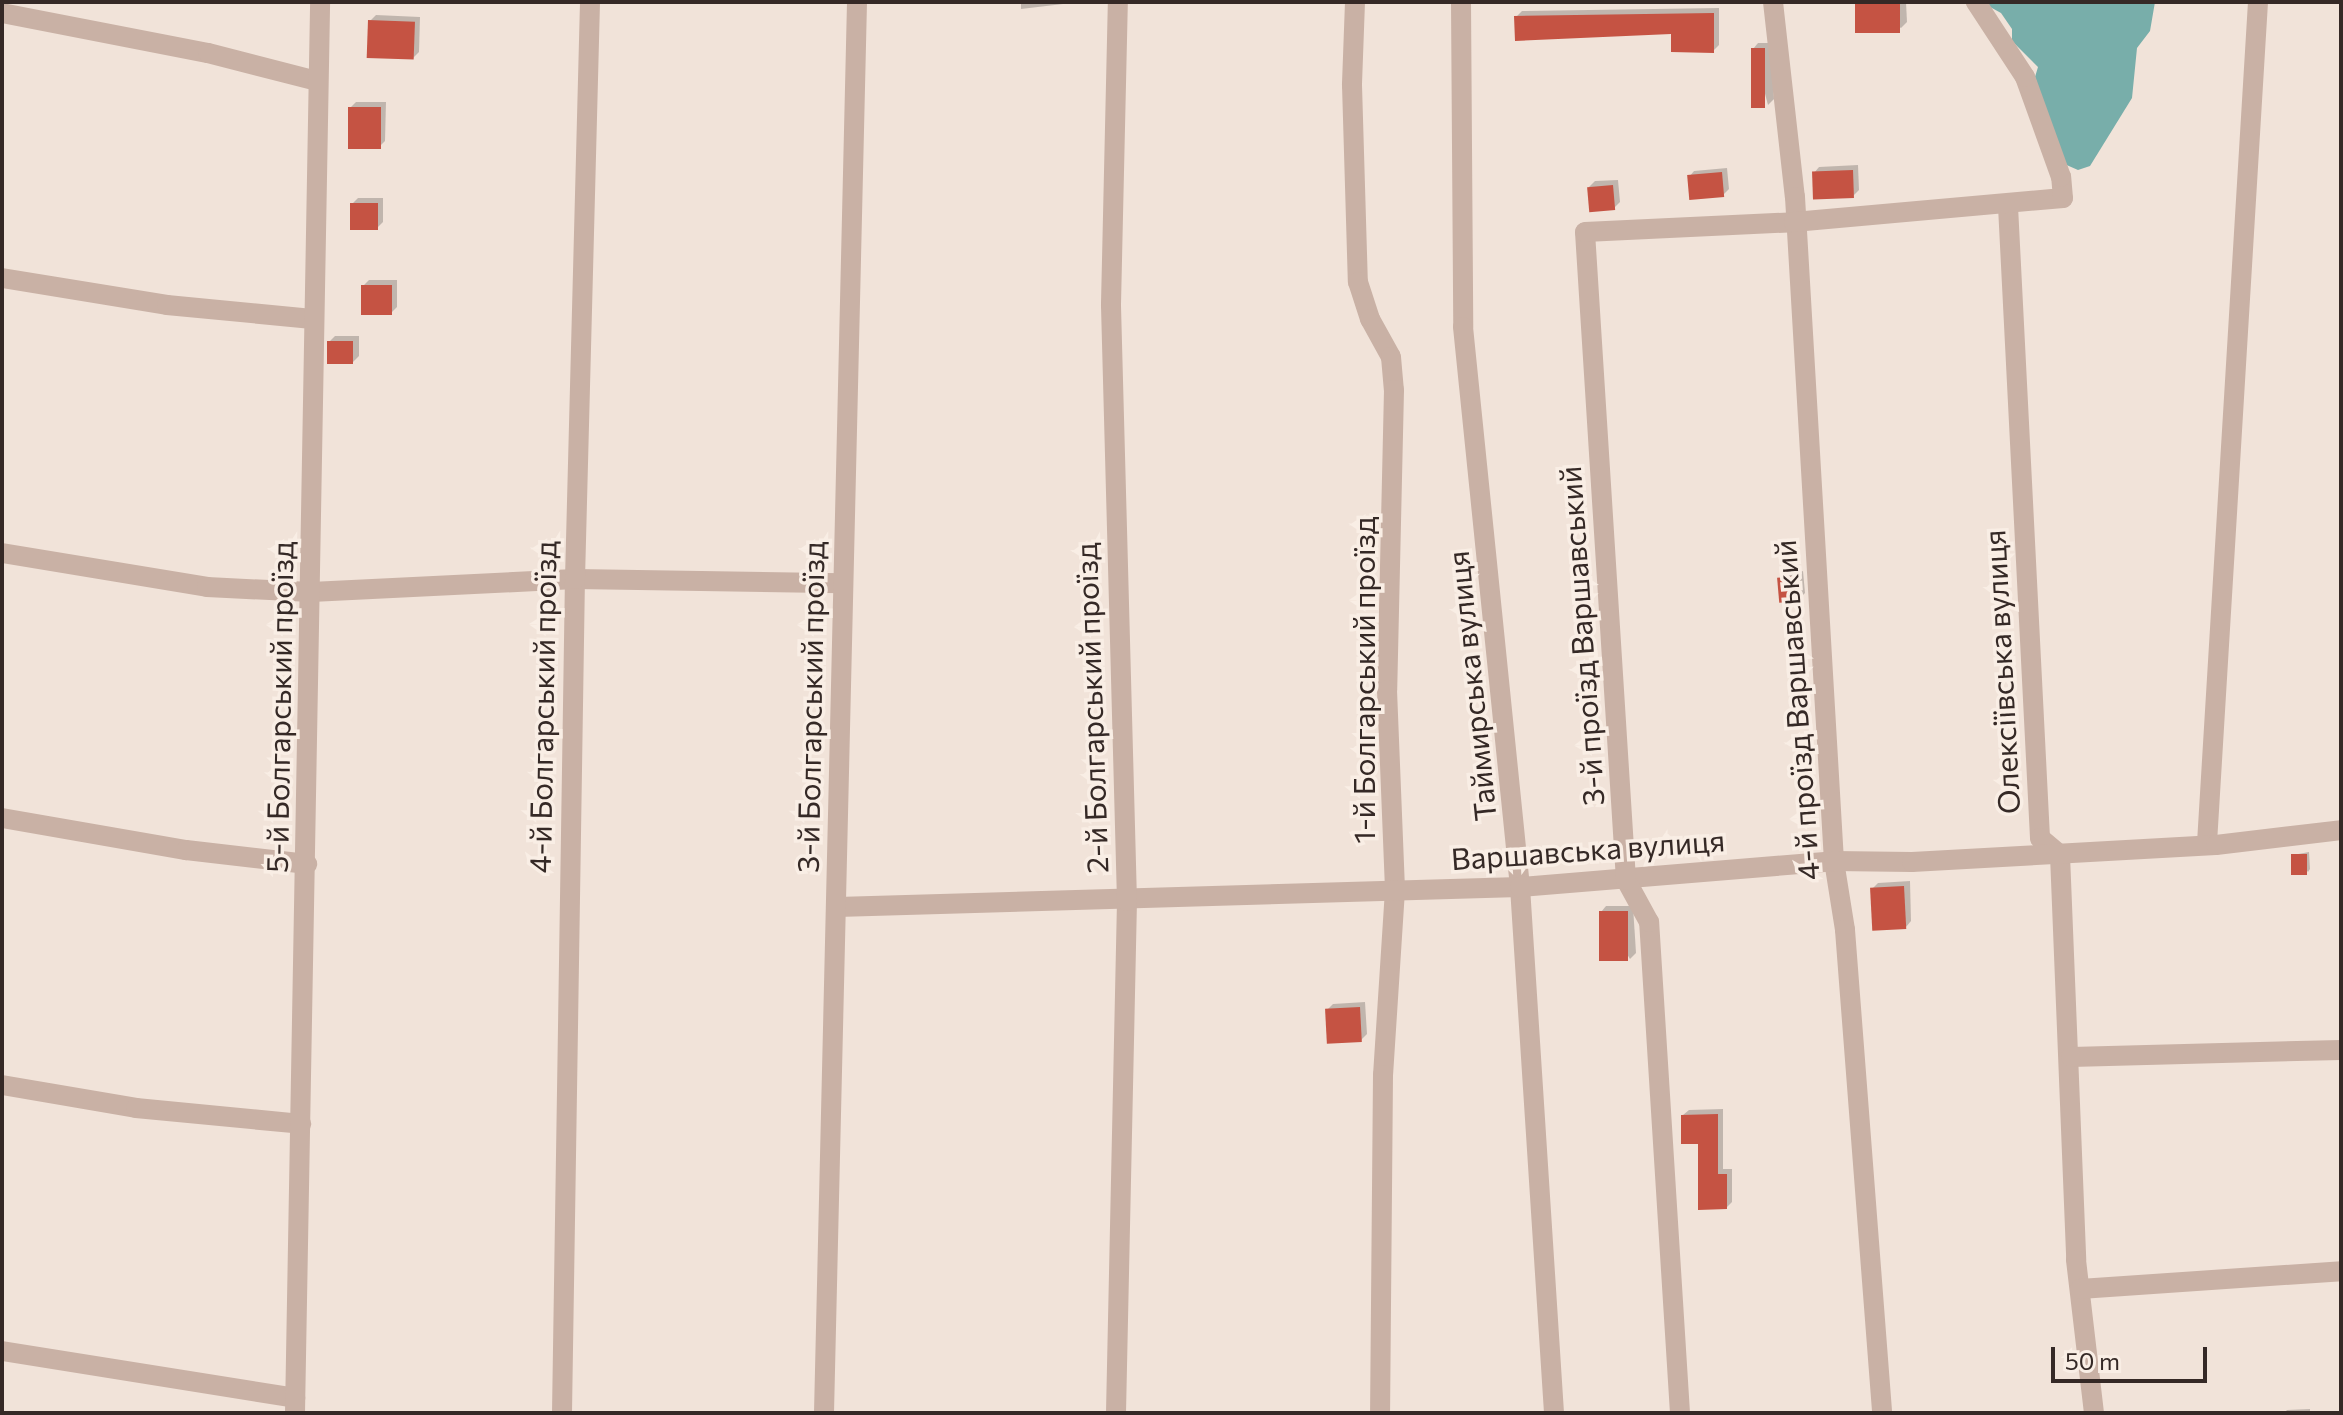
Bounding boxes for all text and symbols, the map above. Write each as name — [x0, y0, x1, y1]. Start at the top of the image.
street label: 3-й проїзд Варшавський — [1551, 465, 1611, 807]
street label: 1-й Болгарський проїзд — [1345, 516, 1381, 844]
street label: Олексіївська вулиця — [1976, 529, 2026, 815]
street label: 4-й проїзд Варшавський — [1766, 539, 1826, 881]
street label: 4-й Болгарський проїзд — [521, 540, 563, 874]
street label: 5-й Болгарський проїзд — [258, 541, 300, 873]
street label: 3-й Болгарський проїзд — [789, 541, 831, 873]
street label: 2-й Болгарський проїзд — [1067, 542, 1115, 874]
street label: Таймирська вулиця — [1439, 549, 1503, 823]
street label: Варшавська вулиця — [1450, 821, 1726, 877]
scale bar — [2055, 1331, 2211, 1381]
text: 50 m — [2065, 1346, 2120, 1375]

